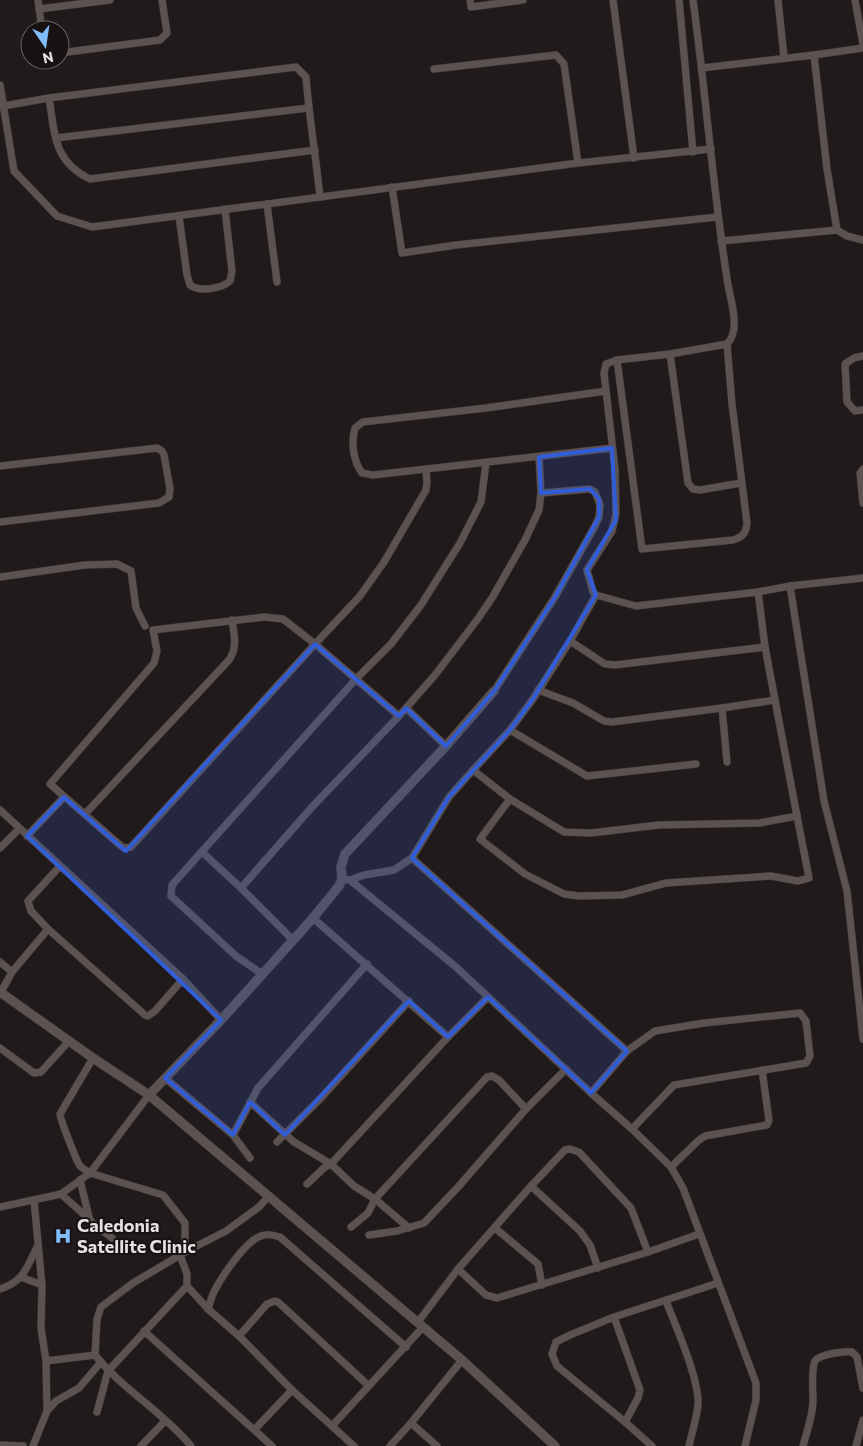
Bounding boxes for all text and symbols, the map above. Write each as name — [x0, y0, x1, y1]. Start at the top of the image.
north arrow — [20, 20, 70, 70]
text: N — [41, 49, 55, 68]
place label: Caledonia Satellite Clinic — [77, 1214, 196, 1257]
hospital icon: Caledonia Satellite Clinic — [53, 1226, 73, 1246]

